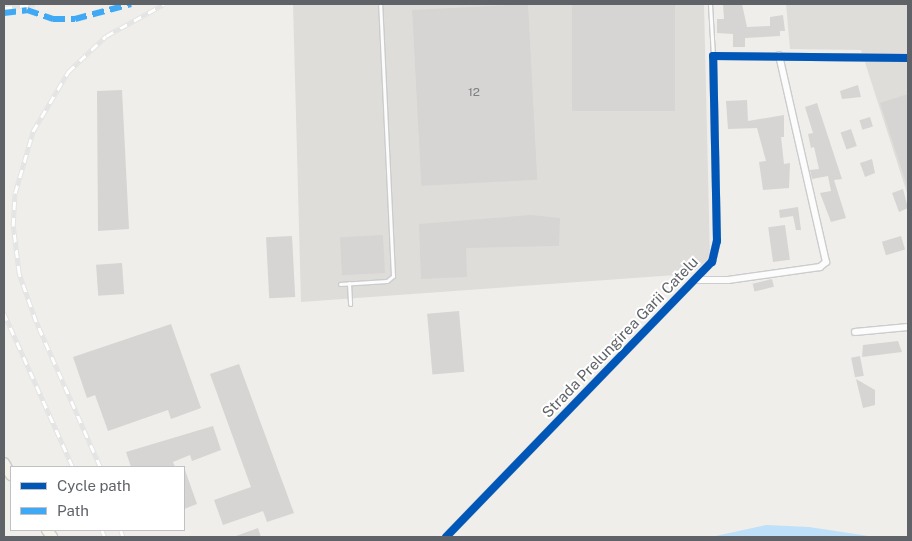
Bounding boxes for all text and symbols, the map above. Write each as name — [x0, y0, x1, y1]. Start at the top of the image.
house number: 12 — [468, 86, 480, 100]
street label: Strada Prelungirea Garii Catelu — [538, 253, 702, 421]
legend — [10, 466, 185, 531]
text: Cycle path — [57, 477, 131, 494]
text: Path — [57, 502, 89, 519]

